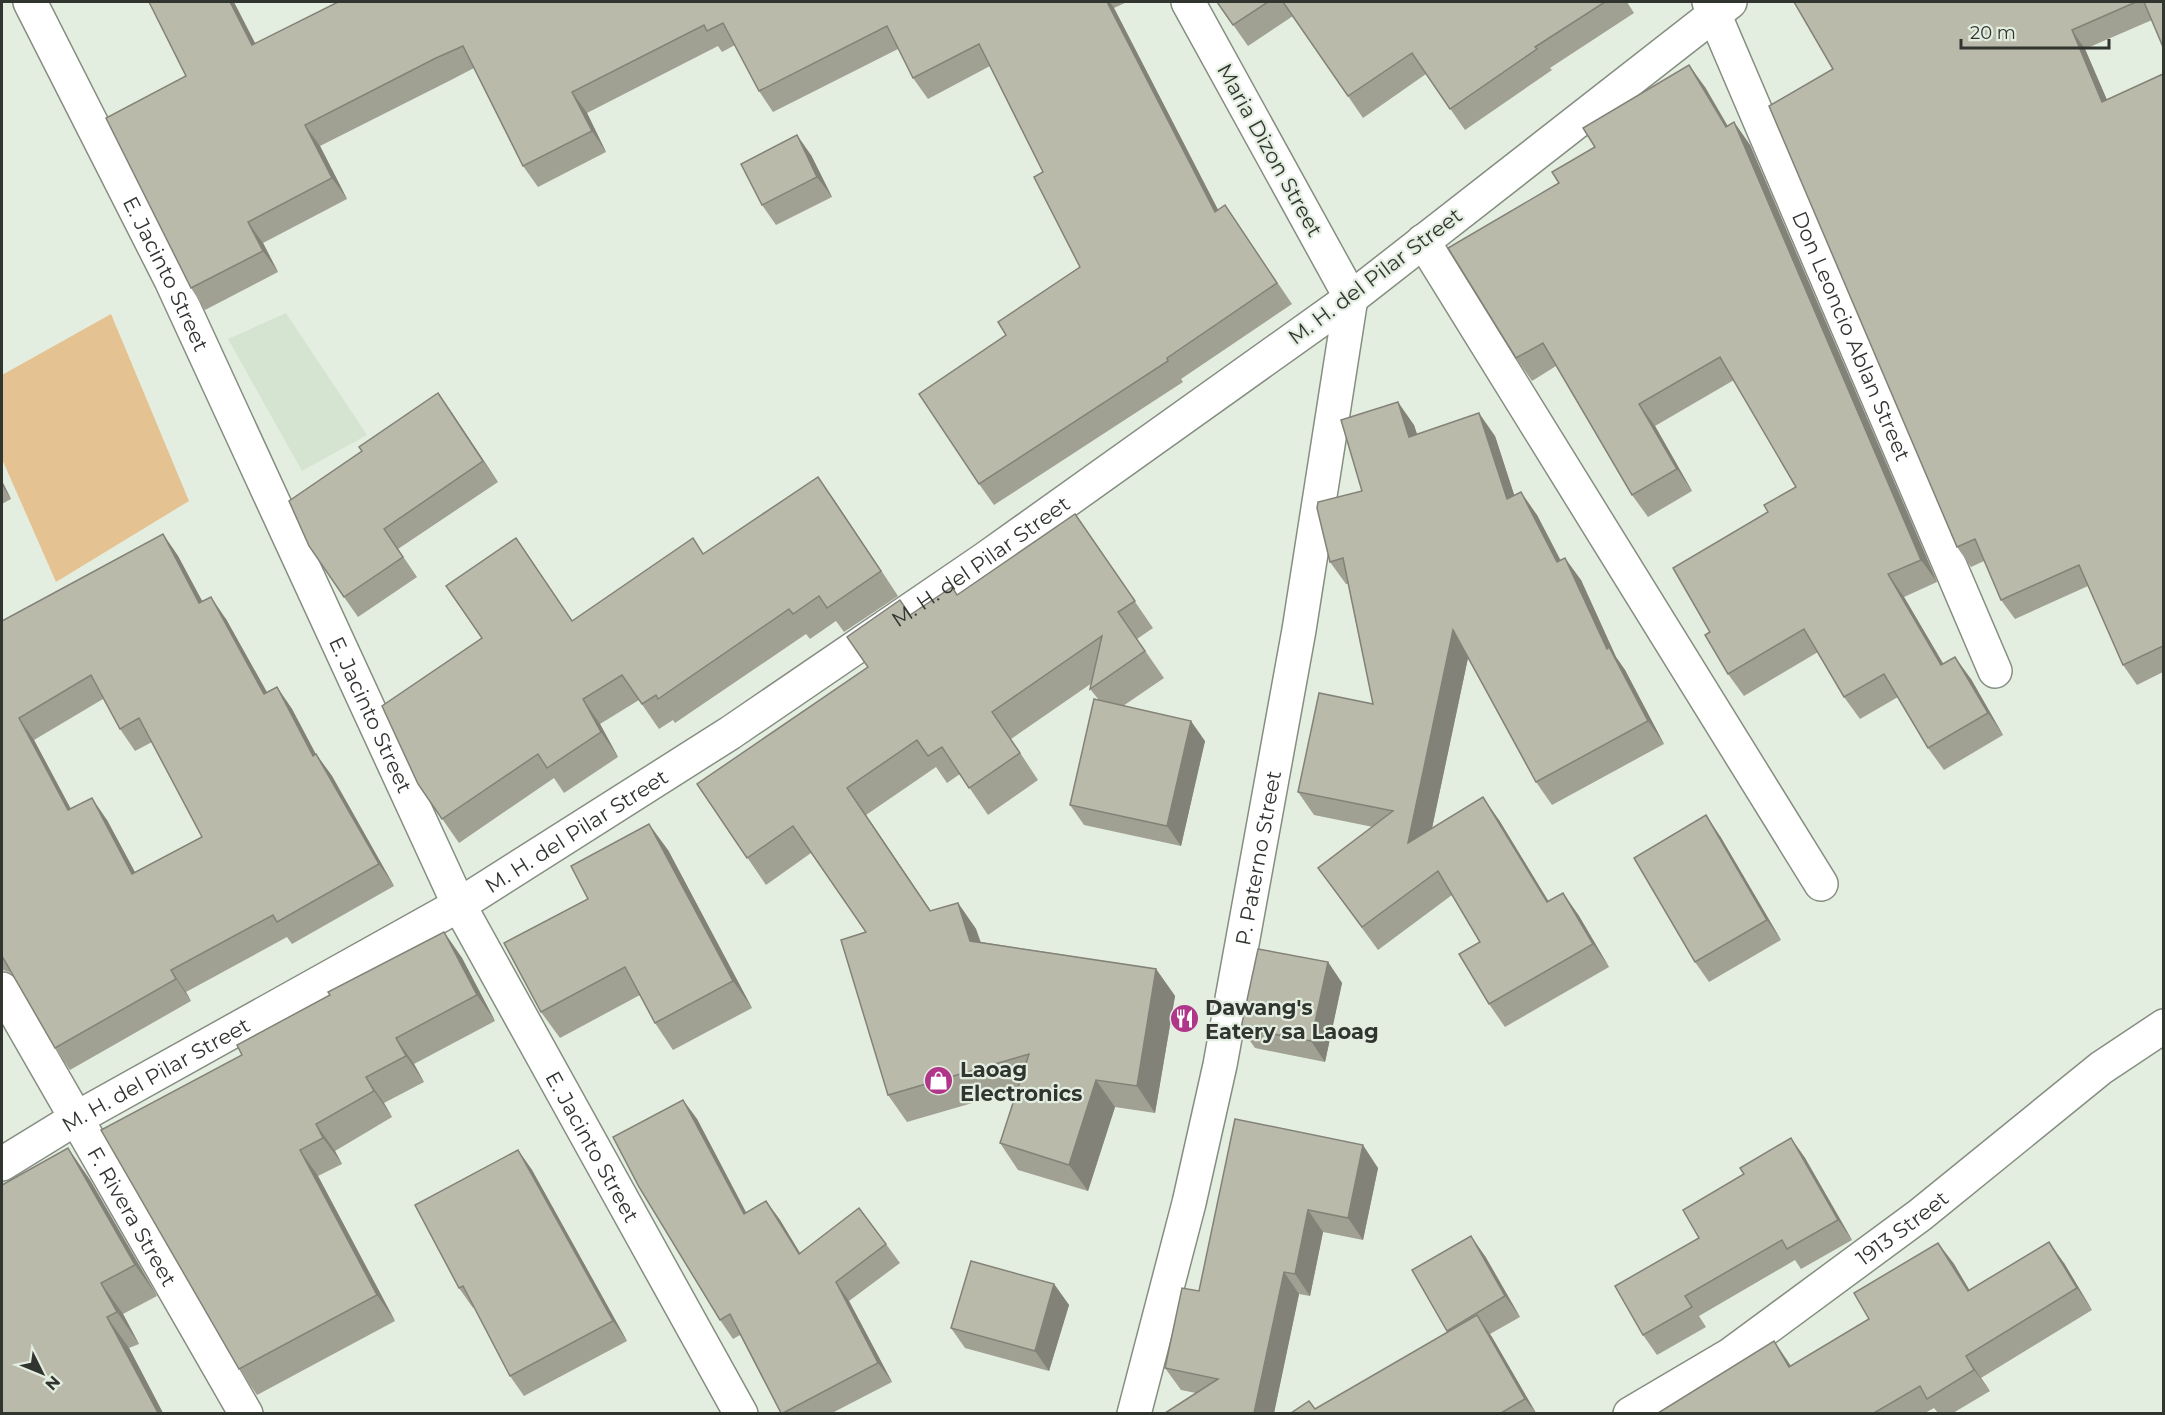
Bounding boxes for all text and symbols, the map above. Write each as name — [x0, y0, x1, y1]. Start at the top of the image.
scale bar — [1961, 12, 2110, 50]
text: 20 m — [1970, 22, 2016, 44]
street label: Maria Dizon Street — [1212, 59, 1328, 241]
street label: E. Jacinto Street — [118, 192, 214, 355]
street label: M. H. del Pilar Street — [1283, 202, 1467, 350]
street label: Don Leoncio Ablan Street — [1787, 207, 1916, 464]
street label: M. H. del Pilar Street — [886, 490, 1074, 632]
street label: E. Jacinto Street — [324, 632, 418, 796]
street label: M. H. del Pilar Street — [480, 764, 672, 898]
street label: P. Paterno Street — [1229, 769, 1286, 947]
place label: Dawang's Eatery sa Laoag — [1205, 995, 1379, 1044]
restaurant icon: Dawang's Eatery sa Laoag — [1168, 1003, 1200, 1035]
street label: M. H. del Pilar Street — [57, 1012, 254, 1137]
place label: Laoag Electronics — [960, 1057, 1082, 1106]
shop icon: Laoag Electronics — [923, 1065, 955, 1097]
street label: E. Jacinto Street — [541, 1067, 645, 1227]
street label: F. Rivera Street — [83, 1142, 182, 1290]
street label: 1913 Street — [1851, 1185, 1953, 1270]
north arrow — [12, 1343, 72, 1403]
text: N — [41, 1372, 64, 1394]

